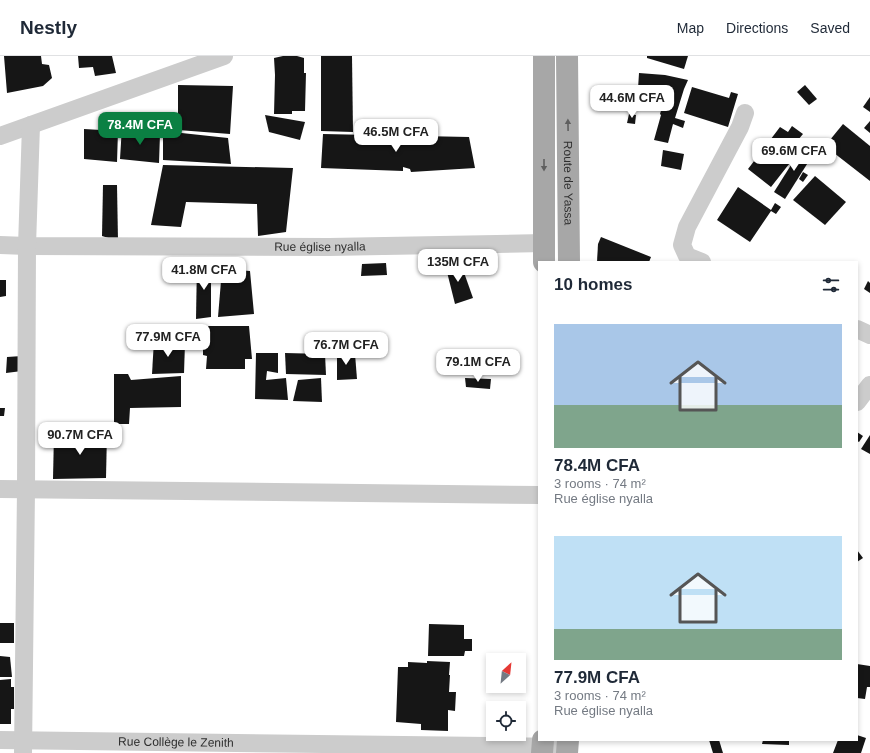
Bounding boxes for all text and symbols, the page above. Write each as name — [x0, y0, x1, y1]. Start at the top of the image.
text: Nestly — [20, 17, 77, 38]
text: Map — [677, 20, 704, 36]
text: Directions — [726, 20, 788, 36]
text: Saved — [810, 20, 850, 36]
pin: 44.6M CFA — [586, 85, 678, 119]
text: 44.6M CFA — [599, 90, 665, 105]
pin: 78.4M CFA — [94, 112, 186, 146]
text: 78.4M CFA — [107, 117, 173, 132]
one-way arrow — [565, 118, 571, 131]
pin: 46.5M CFA — [350, 119, 442, 153]
text: 46.5M CFA — [363, 124, 429, 139]
pin: 69.6M CFA — [748, 138, 840, 172]
street label: Route de Yassa — [561, 141, 576, 226]
text: 69.6M CFA — [761, 143, 827, 158]
one-way arrow — [541, 159, 547, 172]
street label: Rue église nyalla — [274, 239, 366, 254]
pin: 135M CFA — [417, 249, 499, 283]
text: 135M CFA — [427, 254, 489, 269]
pin: 41.8M CFA — [158, 257, 250, 291]
text: 41.8M CFA — [171, 262, 237, 277]
icon: filters — [820, 274, 842, 296]
text: 10 homes — [554, 275, 632, 294]
pin: 77.9M CFA — [122, 324, 214, 358]
text: 77.9M CFA — [135, 329, 201, 344]
pin: 76.7M CFA — [300, 332, 392, 366]
text: 76.7M CFA — [313, 337, 379, 352]
pin: 79.1M CFA — [432, 349, 524, 383]
icon: home — [662, 350, 734, 422]
text: 79.1M CFA — [445, 354, 511, 369]
pin: 90.7M CFA — [34, 422, 126, 456]
text: 90.7M CFA — [47, 427, 113, 442]
text: 78.4M CFA — [554, 456, 640, 475]
text: 3 rooms · 74 m² — [554, 476, 646, 491]
text: Rue église nyalla — [554, 491, 653, 506]
icon: home — [662, 562, 734, 634]
north arrow — [486, 653, 526, 693]
map controls — [486, 653, 526, 741]
text: 77.9M CFA — [554, 668, 640, 687]
text: 3 rooms · 74 m² — [554, 688, 646, 703]
button: locate — [486, 701, 526, 741]
text: Rue église nyalla — [554, 703, 653, 718]
street label: Rue Collège le Zenith — [118, 734, 234, 750]

